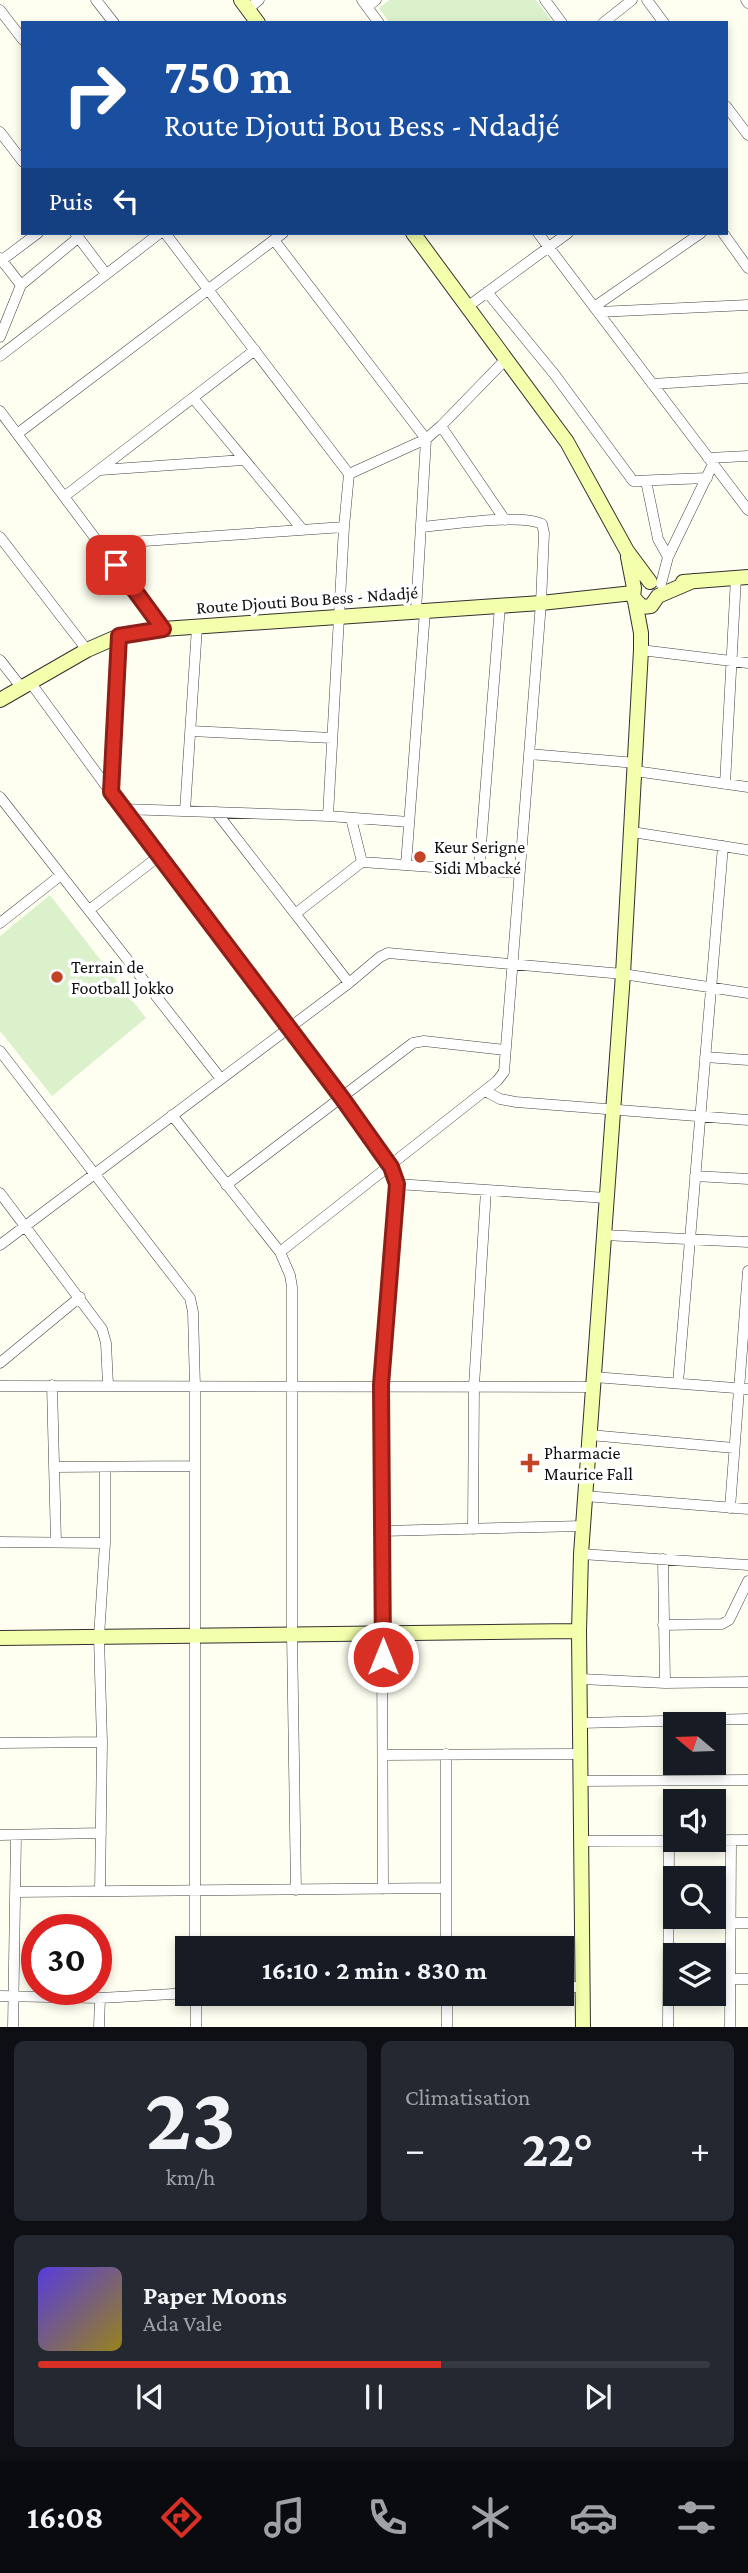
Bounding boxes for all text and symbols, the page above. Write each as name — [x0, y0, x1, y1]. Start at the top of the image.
icon: right — [49, 49, 140, 140]
text: 750 m — [164, 49, 292, 104]
text: Route Djouti Bou Bess - Ndadjé — [164, 107, 560, 143]
icon: left — [107, 182, 145, 220]
text: Puis — [49, 187, 93, 216]
pin — [86, 535, 146, 595]
icon: arrive — [97, 546, 135, 584]
street label: Route Djouti Bou Bess - Ndadjé — [195, 582, 419, 619]
place label: Keur Serigne Sidi Mbacké — [434, 837, 525, 878]
marker: Keur Serigne Sidi Mbacké — [412, 849, 428, 865]
place label: Terrain de Football Jokko — [71, 957, 174, 998]
marker: Terrain de Football Jokko — [49, 969, 65, 985]
place label: Pharmacie Maurice Fall — [544, 1443, 633, 1484]
marker: Pharmacie Maurice Fall — [522, 1455, 538, 1471]
position arrow — [346, 1620, 420, 1694]
north arrow — [663, 1712, 726, 1774]
map controls — [663, 1712, 726, 2006]
button: sound — [663, 1789, 726, 1852]
button: search — [663, 1866, 726, 1929]
speed limit sign: 30 — [21, 1914, 112, 2005]
button: layers — [663, 1943, 726, 2006]
text: 16:10 · 2 min · 830 m — [262, 1956, 487, 1985]
text: 23 — [145, 2067, 236, 2169]
text: Climatisation — [405, 2084, 530, 2110]
text: 22° — [522, 2119, 593, 2177]
text: − — [405, 2128, 425, 2170]
text: + — [690, 2128, 710, 2170]
text: km/h — [166, 2164, 215, 2190]
text: Paper Moons — [143, 2281, 287, 2310]
text: Ada Vale — [143, 2310, 222, 2336]
icon: previous — [131, 2378, 169, 2416]
icon: pause — [355, 2378, 393, 2416]
icon: next — [579, 2378, 617, 2416]
icon: directions — [157, 2493, 206, 2542]
icon: music — [260, 2493, 309, 2542]
icon: phone — [363, 2493, 412, 2542]
icon: climate — [466, 2493, 515, 2542]
icon: car — [569, 2493, 618, 2542]
icon: filters — [672, 2493, 721, 2542]
text: 16:08 — [27, 2499, 103, 2535]

